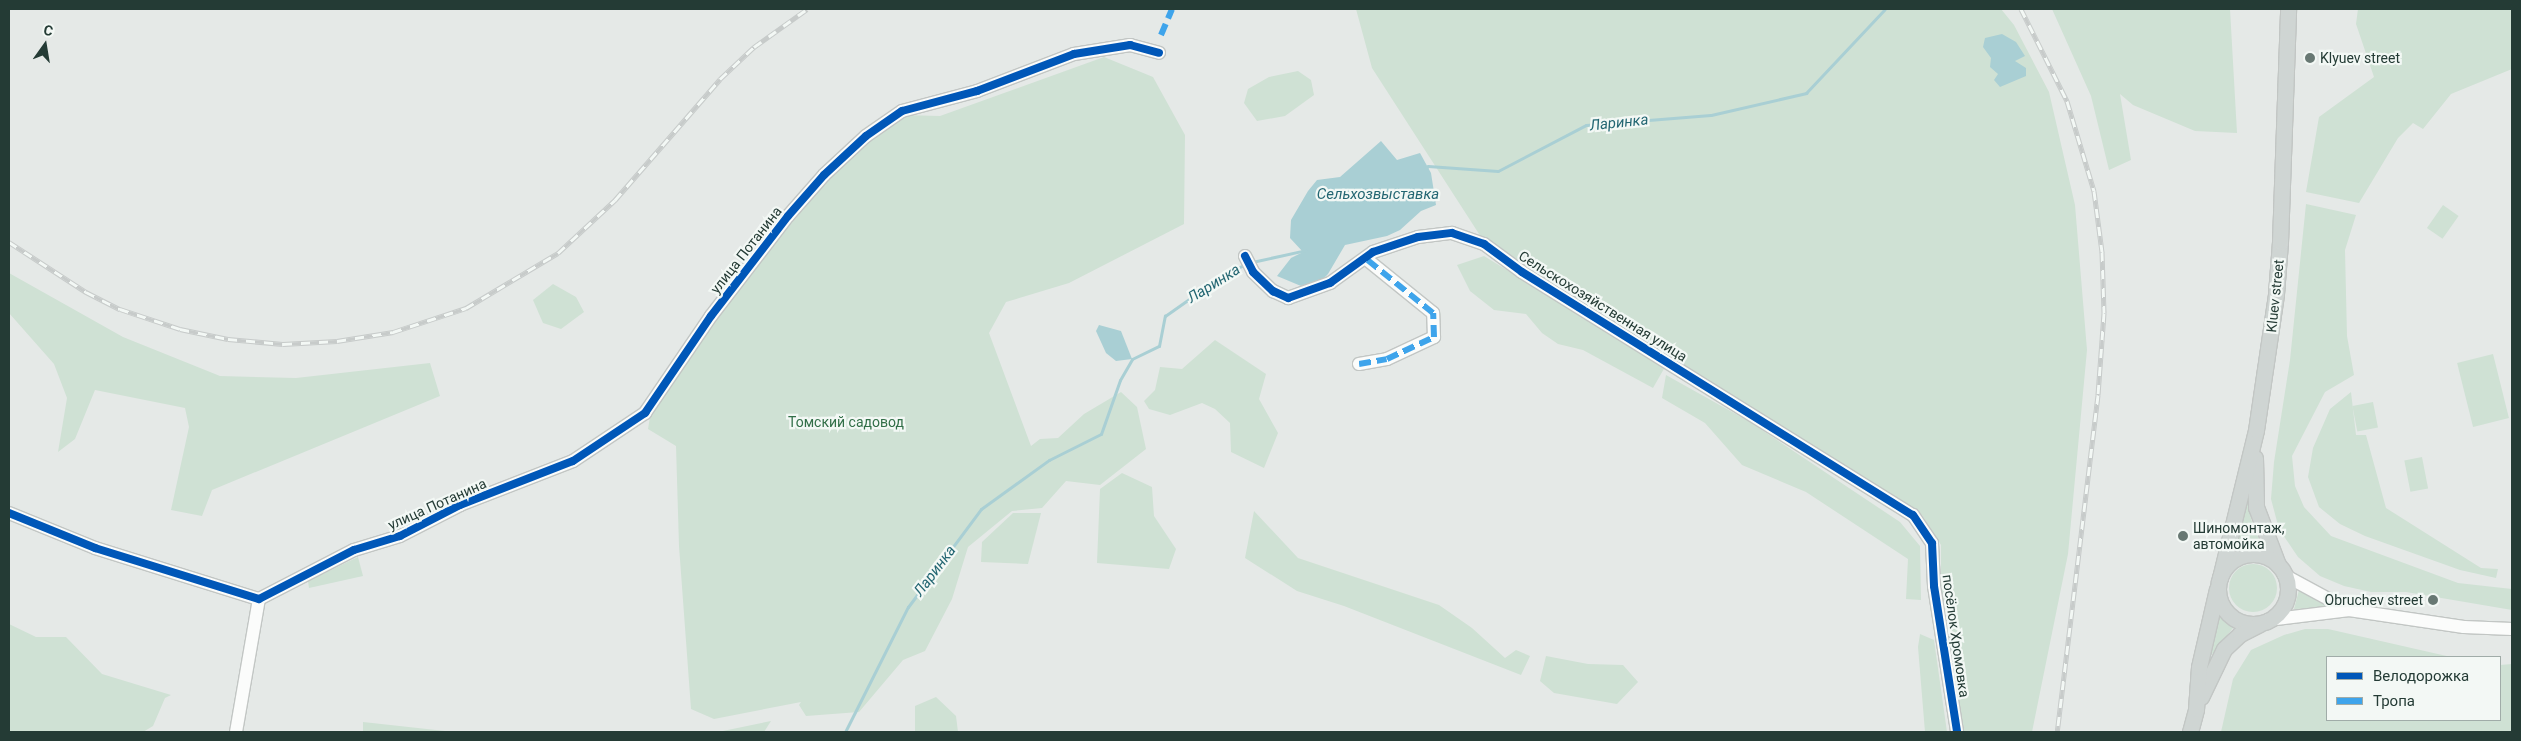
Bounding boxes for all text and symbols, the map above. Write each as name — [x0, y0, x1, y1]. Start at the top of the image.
north arrow — [20, 20, 70, 70]
text: С — [42, 22, 55, 39]
place label: Klyuev street — [2320, 50, 2400, 66]
marker: Klyuev street — [2304, 52, 2316, 64]
water label: Ларинка — [1589, 111, 1649, 135]
water label: Сельхозвыставка — [1317, 186, 1439, 204]
street label: улица Потанина — [707, 203, 785, 297]
street label: Сельскохозяйственная улица — [1516, 247, 1690, 365]
street label: Kluev street — [2263, 259, 2287, 333]
water label: Ларинка — [1184, 261, 1244, 307]
park label: Томский садовод — [788, 414, 904, 430]
street label: улица Потанина — [385, 475, 489, 533]
place label: Шиномонтаж, автомойка — [2193, 520, 2284, 552]
marker: Шиномонтаж, автомойка — [2177, 530, 2189, 542]
water label: Ларинка — [910, 542, 960, 600]
street label: посёлок Хромовка — [1939, 573, 1973, 699]
place label: Obruchev street — [2325, 592, 2423, 608]
marker: Obruchev street — [2427, 594, 2439, 606]
legend — [2326, 656, 2501, 721]
text: Велодорожка — [2373, 667, 2469, 685]
text: Тропа — [2373, 692, 2415, 710]

